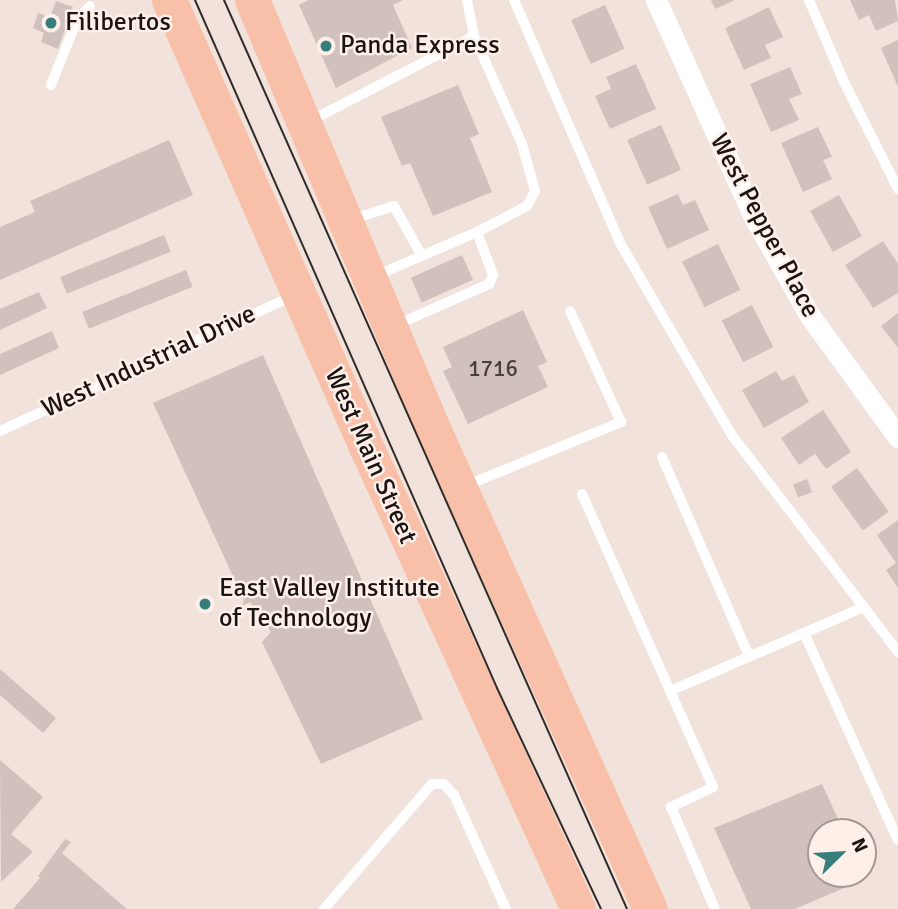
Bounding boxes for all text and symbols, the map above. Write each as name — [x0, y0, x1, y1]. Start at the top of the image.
place label: Filibertos — [65, 7, 171, 39]
marker: Filibertos — [43, 15, 59, 31]
place label: Panda Express — [340, 30, 500, 62]
marker: Panda Express — [318, 38, 334, 54]
street label: West Pepper Place — [702, 129, 826, 323]
street label: West Industrial Drive — [37, 299, 261, 425]
house number: 1716 — [468, 355, 518, 383]
street label: West Main Street — [317, 363, 423, 549]
place label: East Valley Institute of Technology — [219, 573, 440, 634]
marker: East Valley Institute of Technology — [197, 596, 213, 612]
north arrow — [807, 818, 877, 888]
text: N — [846, 834, 873, 856]

